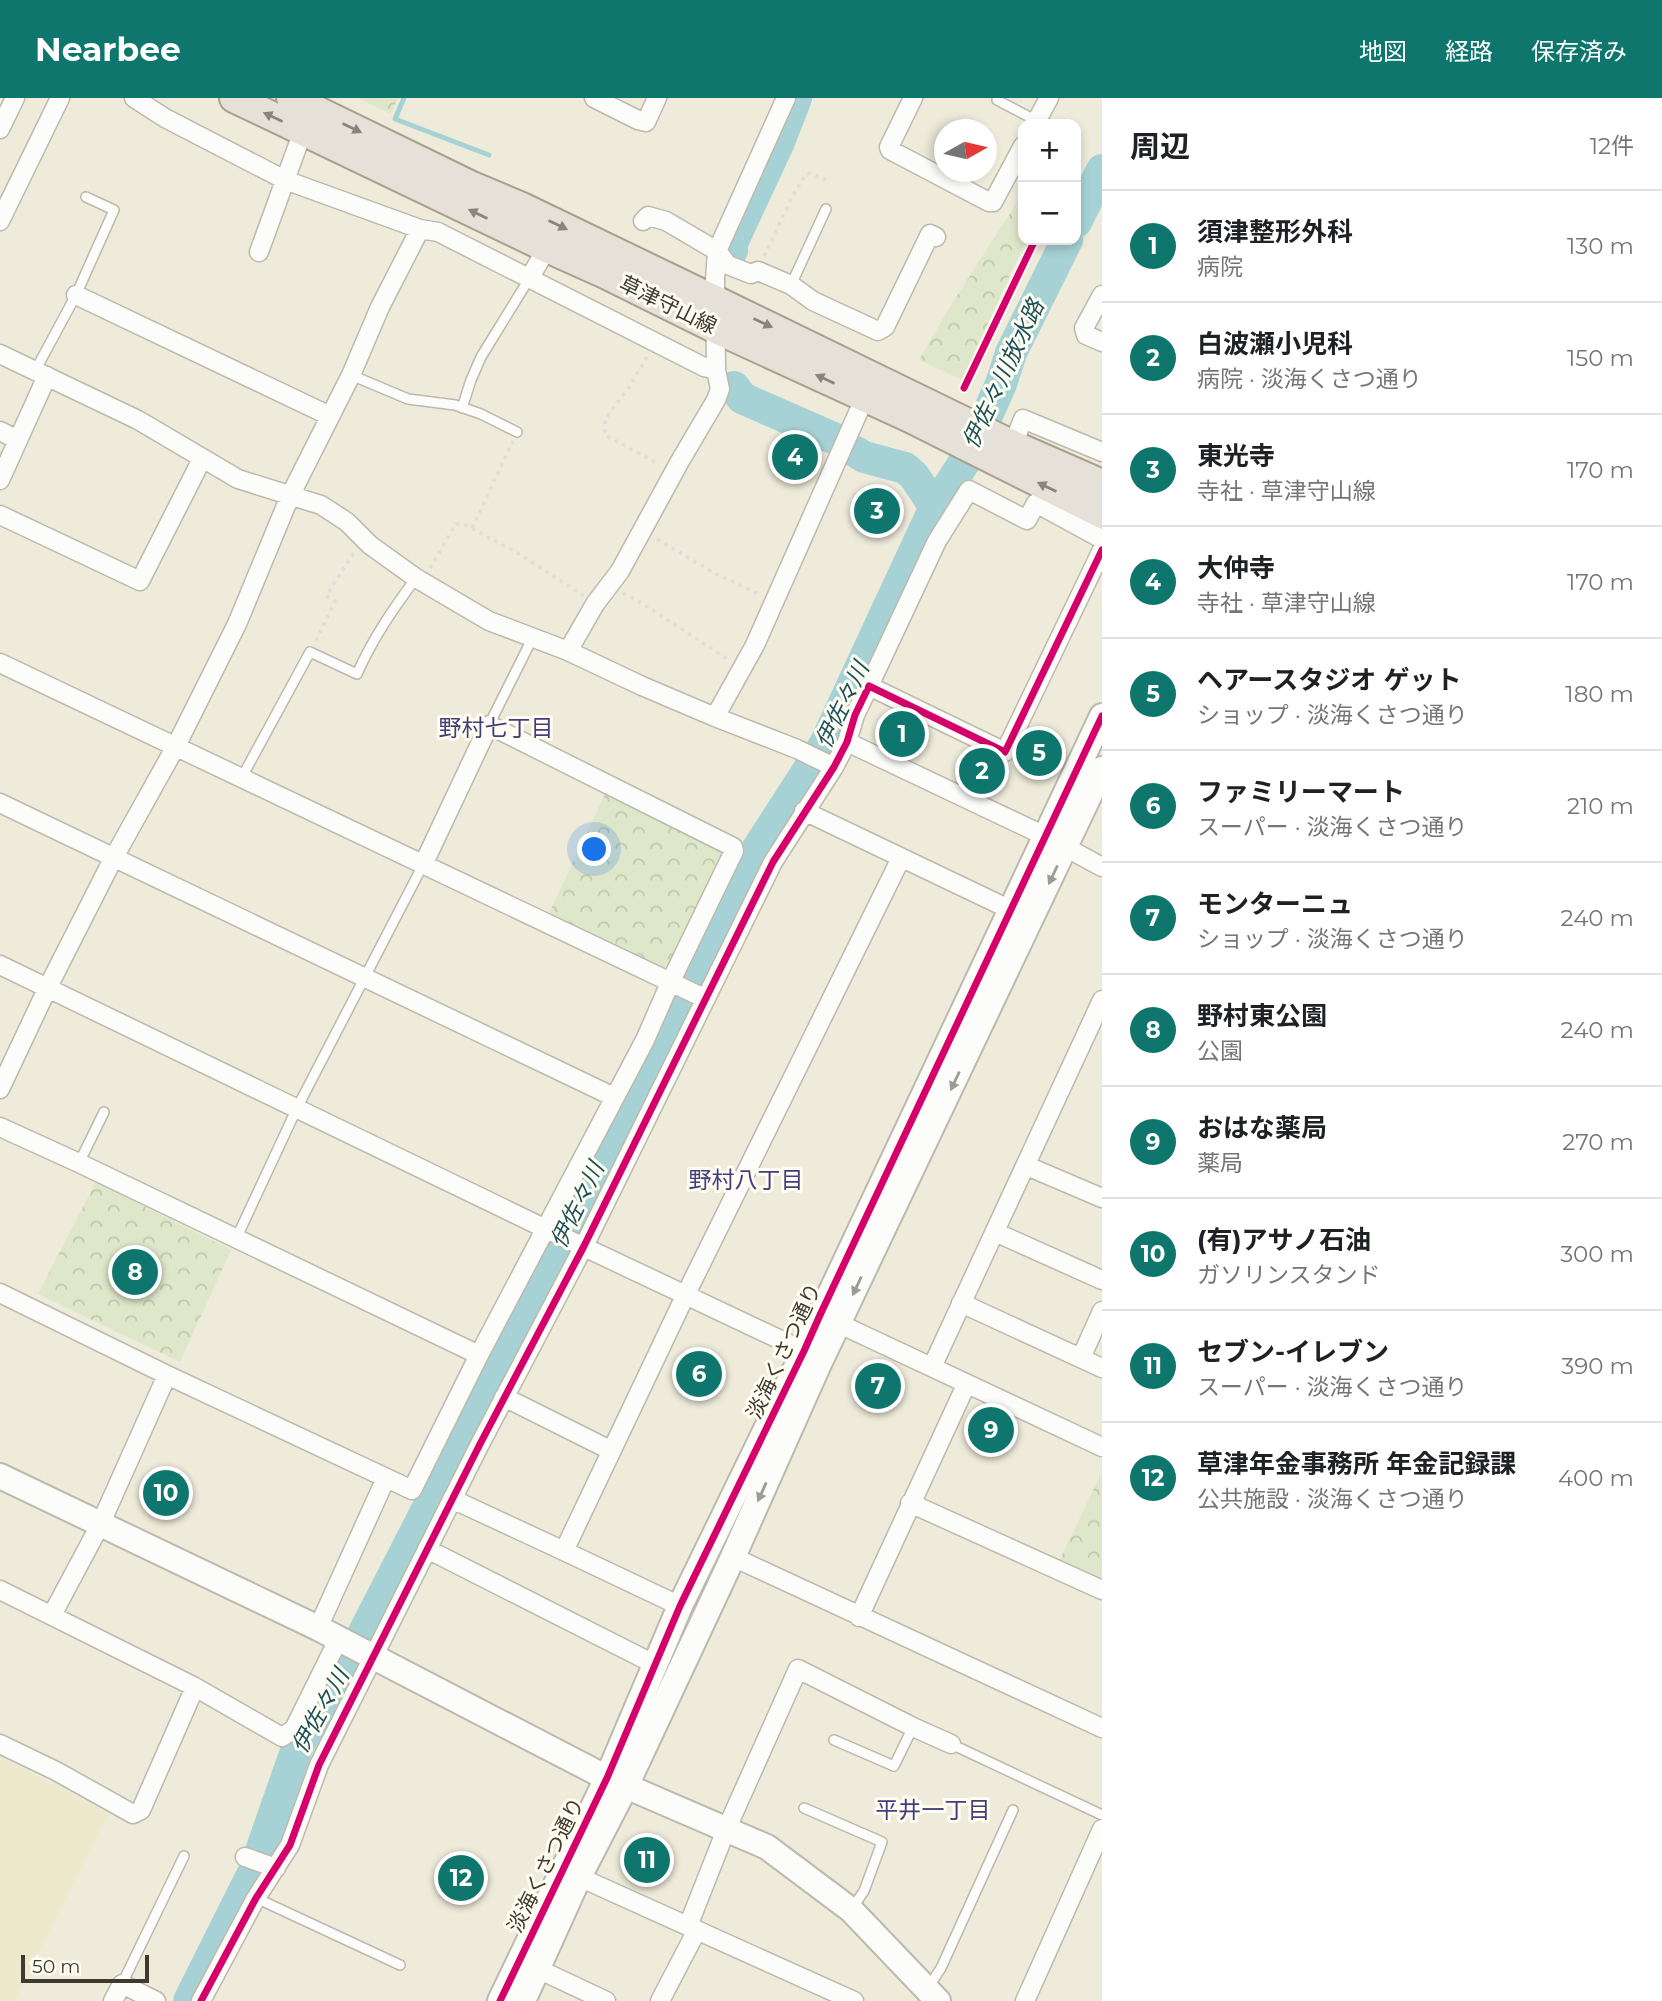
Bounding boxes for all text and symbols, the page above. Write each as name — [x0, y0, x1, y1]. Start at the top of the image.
text: Nearbee — [35, 29, 181, 69]
text: 地図 — [1359, 37, 1407, 66]
text: 経路 — [1445, 37, 1493, 66]
text: 保存済み — [1531, 37, 1627, 66]
one-way arrow — [263, 111, 283, 122]
north arrow — [934, 119, 997, 182]
map controls — [1018, 119, 1081, 245]
button: + — [1018, 119, 1081, 182]
one-way arrow — [342, 122, 362, 133]
text: 周辺 — [1130, 128, 1190, 165]
text: 12件 — [1590, 132, 1634, 160]
button: − — [1018, 182, 1081, 245]
one-way arrow — [468, 209, 488, 220]
text: 須津整形外科 — [1197, 216, 1353, 248]
one-way arrow — [548, 219, 568, 230]
text: 1 — [1148, 232, 1158, 260]
text: 130 m — [1567, 232, 1634, 260]
text: 病院 — [1197, 253, 1243, 281]
street label: 草津守山線 — [616, 270, 721, 339]
water label: 伊佐々川放水路 — [956, 293, 1051, 453]
one-way arrow — [753, 318, 773, 329]
text: 白波瀬小児科 — [1197, 328, 1353, 360]
text: 2 — [1146, 344, 1160, 372]
text: 150 m — [1567, 344, 1634, 372]
text: 病院 · 淡海くさつ通り — [1197, 365, 1422, 393]
one-way arrow — [815, 373, 836, 384]
pin: 4 — [772, 431, 818, 483]
text: 東光寺 — [1197, 440, 1275, 472]
text: 3 — [1146, 456, 1160, 484]
text: 170 m — [1567, 456, 1634, 484]
text: 寺社 · 草津守山線 — [1197, 477, 1376, 505]
one-way arrow — [1037, 481, 1057, 492]
pin: 3 — [854, 485, 900, 537]
text: 大仲寺 — [1197, 552, 1275, 584]
text: 4 — [1145, 568, 1161, 596]
text: 170 m — [1567, 568, 1634, 596]
text: 寺社 · 草津守山線 — [1197, 589, 1376, 617]
water label: 伊佐々川 — [809, 655, 876, 752]
text: ヘアースタジオ ゲット — [1197, 664, 1462, 696]
text: 5 — [1146, 680, 1160, 708]
text: 180 m — [1565, 680, 1634, 708]
text: ショップ · 淡海くさつ通り — [1197, 701, 1468, 729]
pin: 1 — [879, 708, 925, 760]
district label: 野村七丁目 — [439, 714, 554, 742]
pin: 5 — [1016, 727, 1062, 779]
pin: 2 — [959, 745, 1005, 797]
text: ファミリーマート — [1197, 776, 1405, 808]
text: 6 — [1146, 792, 1160, 820]
text: 210 m — [1567, 792, 1634, 820]
text: スーパー · 淡海くさつ通り — [1197, 813, 1468, 841]
your location — [577, 832, 611, 866]
one-way arrow — [1047, 865, 1058, 885]
text: モンターニュ — [1197, 888, 1353, 920]
text: 7 — [1146, 904, 1160, 932]
text: 240 m — [1561, 904, 1634, 932]
text: ショップ · 淡海くさつ通り — [1197, 925, 1468, 953]
text: 野村東公園 — [1197, 1000, 1327, 1032]
text: 8 — [1145, 1016, 1161, 1044]
text: 240 m — [1561, 1016, 1634, 1044]
text: 公園 — [1197, 1037, 1243, 1065]
one-way arrow — [949, 1070, 960, 1091]
text: おはな薬局 — [1197, 1112, 1327, 1144]
text: 9 — [1146, 1128, 1160, 1156]
text: 270 m — [1562, 1128, 1634, 1156]
text: 薬局 — [1197, 1149, 1243, 1177]
water label: 伊佐々川 — [544, 1155, 611, 1252]
district label: 野村八丁目 — [689, 1166, 804, 1194]
text: (有)アサノ石油 — [1197, 1224, 1371, 1256]
text: 10 — [1141, 1240, 1165, 1268]
text: 300 m — [1560, 1240, 1634, 1268]
pin: 8 — [112, 1246, 158, 1298]
text: ガソリンスタンド — [1197, 1261, 1381, 1289]
one-way arrow — [851, 1276, 863, 1296]
street label: 淡海くさつ通り — [741, 1279, 826, 1423]
text: セブン-イレブン — [1197, 1336, 1389, 1368]
pin: 6 — [676, 1348, 722, 1400]
text: 11 — [1144, 1352, 1162, 1380]
text: 390 m — [1561, 1352, 1634, 1380]
pin: 7 — [855, 1360, 901, 1412]
text: スーパー · 淡海くさつ通り — [1197, 1373, 1468, 1401]
pin: 9 — [968, 1404, 1014, 1456]
text: 草津年金事務所 年金記録課 — [1197, 1448, 1516, 1480]
text: 12 — [1142, 1464, 1164, 1492]
text: 400 m — [1558, 1464, 1634, 1492]
pin: 10 — [143, 1467, 189, 1519]
one-way arrow — [756, 1482, 767, 1503]
text: 公共施設 · 淡海くさつ通り — [1197, 1485, 1468, 1513]
water label: 伊佐々川 — [285, 1661, 356, 1758]
street label: 淡海くさつ通り — [502, 1793, 589, 1936]
district label: 平井一丁目 — [876, 1796, 991, 1824]
pin: 11 — [624, 1834, 670, 1886]
pin: 12 — [438, 1852, 484, 1904]
scale bar — [21, 1952, 149, 1984]
text: 50 m — [32, 1955, 80, 1978]

